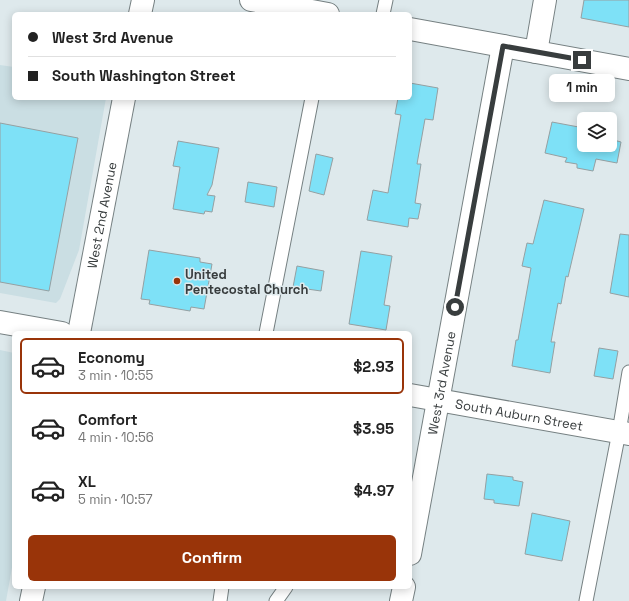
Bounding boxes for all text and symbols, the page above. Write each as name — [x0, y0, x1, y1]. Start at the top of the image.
text: West 3rd Avenue — [52, 28, 173, 47]
route end — [573, 51, 591, 69]
text: South Washington Street — [52, 66, 236, 85]
callout: 1 min — [549, 74, 615, 102]
text: 1 min — [566, 79, 598, 96]
map controls — [577, 112, 617, 152]
button: layers — [577, 112, 617, 152]
street label: West 2nd Avenue — [83, 160, 120, 270]
place label: United Pentecostal Church — [185, 266, 309, 298]
marker: United Pentecostal Church — [172, 276, 182, 286]
route start — [446, 298, 464, 316]
street label: West 3rd Avenue — [424, 330, 459, 436]
icon: car — [30, 348, 66, 384]
text: Economy — [78, 348, 145, 367]
text: $2.93 — [353, 357, 394, 376]
text: 3 min · 10:55 — [78, 367, 153, 384]
street label: South Auburn Street — [454, 395, 585, 434]
icon: car — [30, 410, 66, 446]
text: Comfort — [78, 410, 138, 429]
text: $3.95 — [353, 419, 394, 438]
text: 4 min · 10:56 — [78, 429, 154, 446]
icon: car — [30, 472, 66, 508]
text: XL — [78, 472, 96, 491]
text: $4.97 — [354, 481, 394, 500]
text: 5 min · 10:57 — [78, 491, 153, 508]
button: Confirm — [28, 535, 396, 581]

